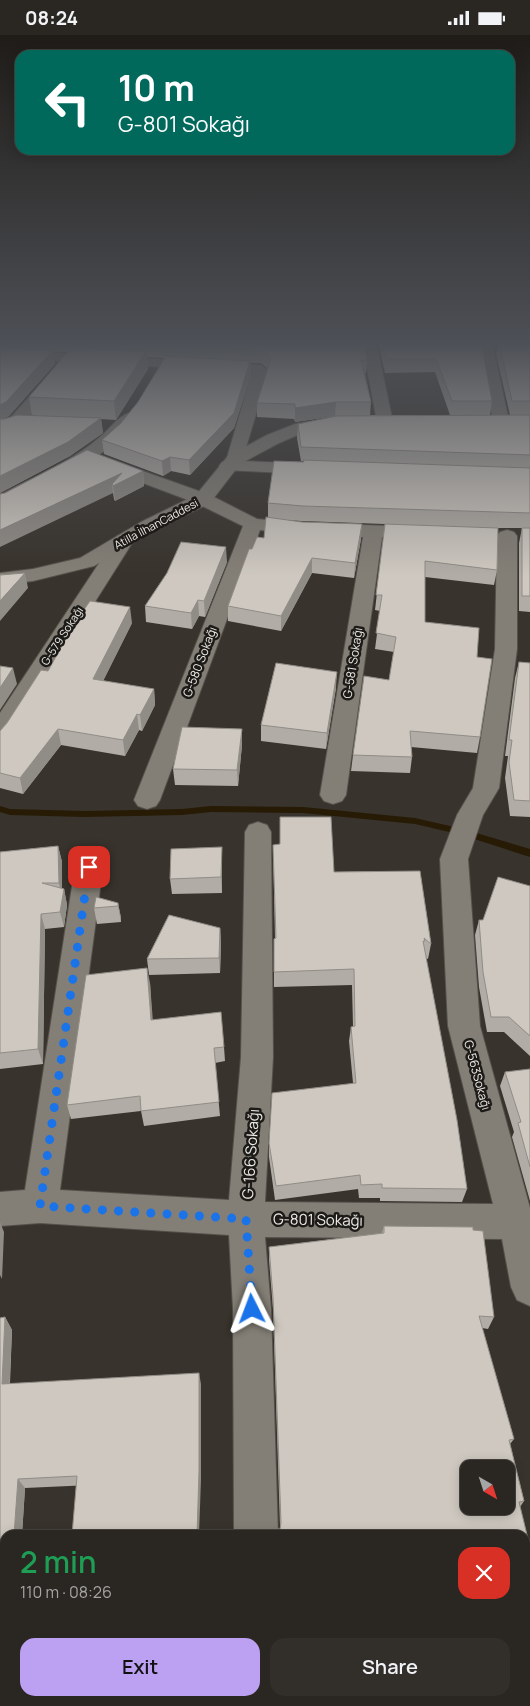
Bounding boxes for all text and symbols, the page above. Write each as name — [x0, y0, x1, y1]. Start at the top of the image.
text: 08:24 — [25, 5, 78, 31]
text: 10 m — [118, 64, 195, 112]
icon: left — [35, 70, 100, 135]
text: G-801 Sokağı — [118, 109, 250, 139]
street label: Atilla İlhanCaddesi — [111, 495, 200, 552]
street label: G-579 Sokağı — [37, 603, 86, 668]
street label: G-580 Sokağı — [178, 624, 221, 699]
street label: G-581 Sokağı — [339, 626, 366, 700]
pin — [68, 846, 110, 888]
icon: arrive — [75, 853, 103, 881]
street label: G-563Sokağı — [460, 1038, 495, 1112]
street label: G-166 Sokağı — [237, 1108, 264, 1200]
street label: G-801 Sokağı — [273, 1208, 363, 1231]
position arrow — [225, 1282, 277, 1334]
north arrow — [460, 1460, 515, 1515]
map controls — [460, 1460, 515, 1515]
text: 2 min — [20, 1541, 96, 1582]
button: close — [458, 1547, 510, 1599]
text: 110 m · 08:26 — [20, 1581, 112, 1603]
button: Exit — [20, 1638, 260, 1696]
button: Share — [270, 1638, 510, 1696]

